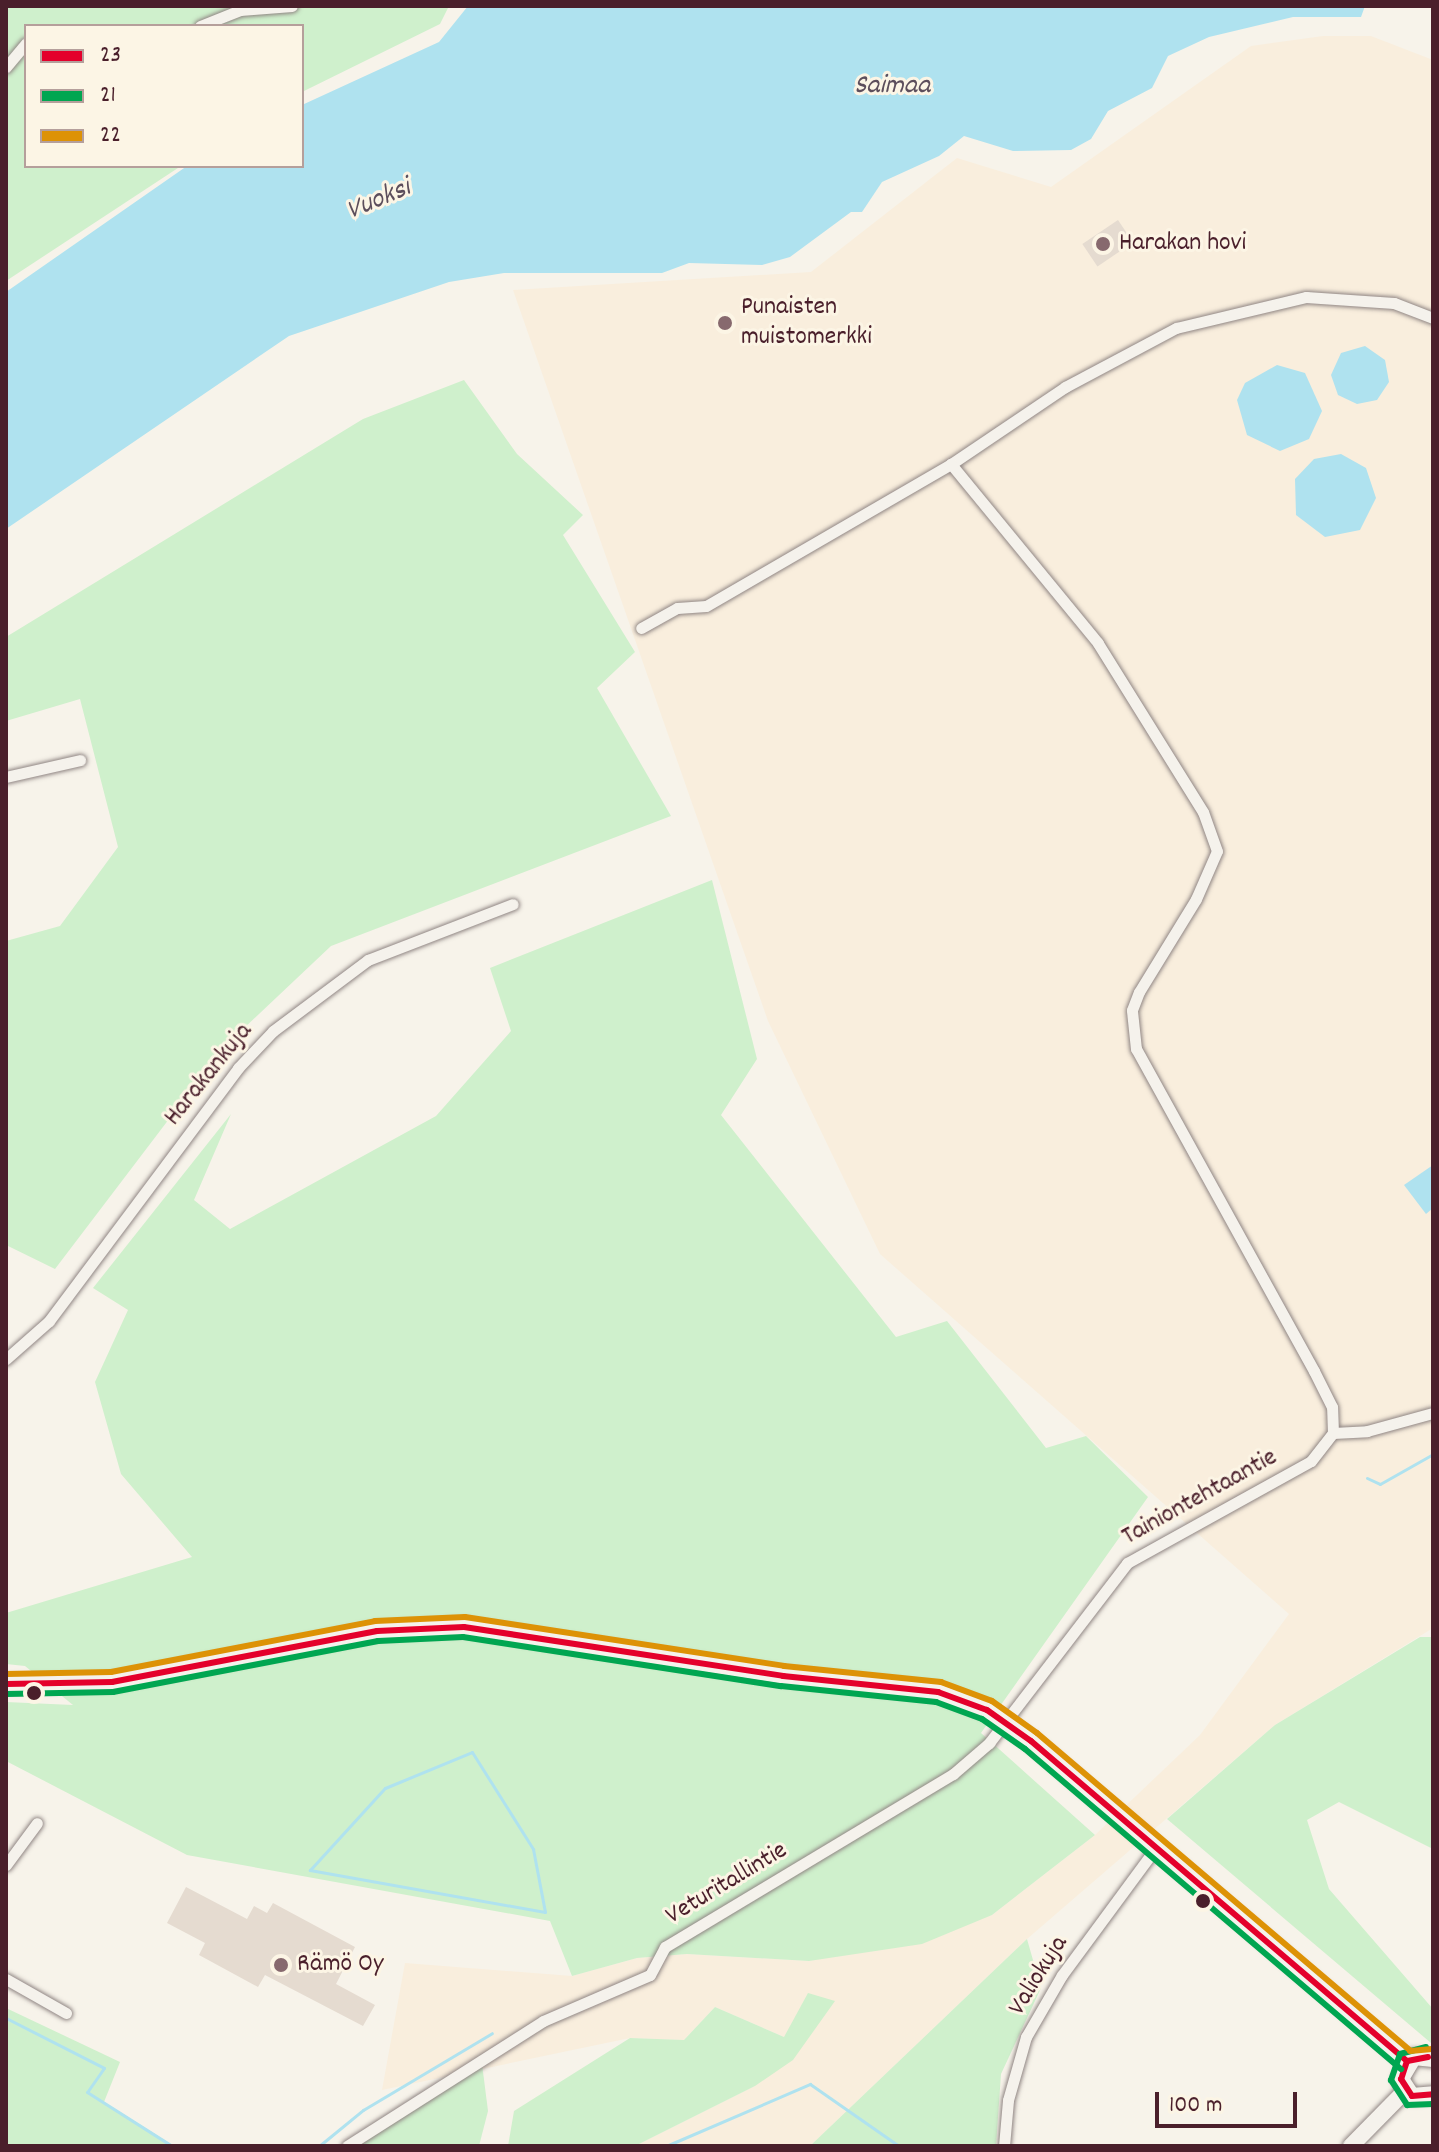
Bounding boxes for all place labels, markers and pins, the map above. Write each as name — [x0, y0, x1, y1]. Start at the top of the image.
place label: Harakan hovi — [1119, 228, 1246, 260]
marker: Harakan hovi — [1094, 235, 1112, 253]
place label: Punaisten muistomerkki — [741, 292, 872, 354]
marker: Punaisten muistomerkki — [716, 314, 734, 332]
unlabelled marker — [26, 1685, 42, 1701]
unlabelled marker — [1195, 1893, 1211, 1909]
place label: Rämö Oy — [297, 1949, 383, 1981]
marker: Rämö Oy — [272, 1956, 290, 1974]

